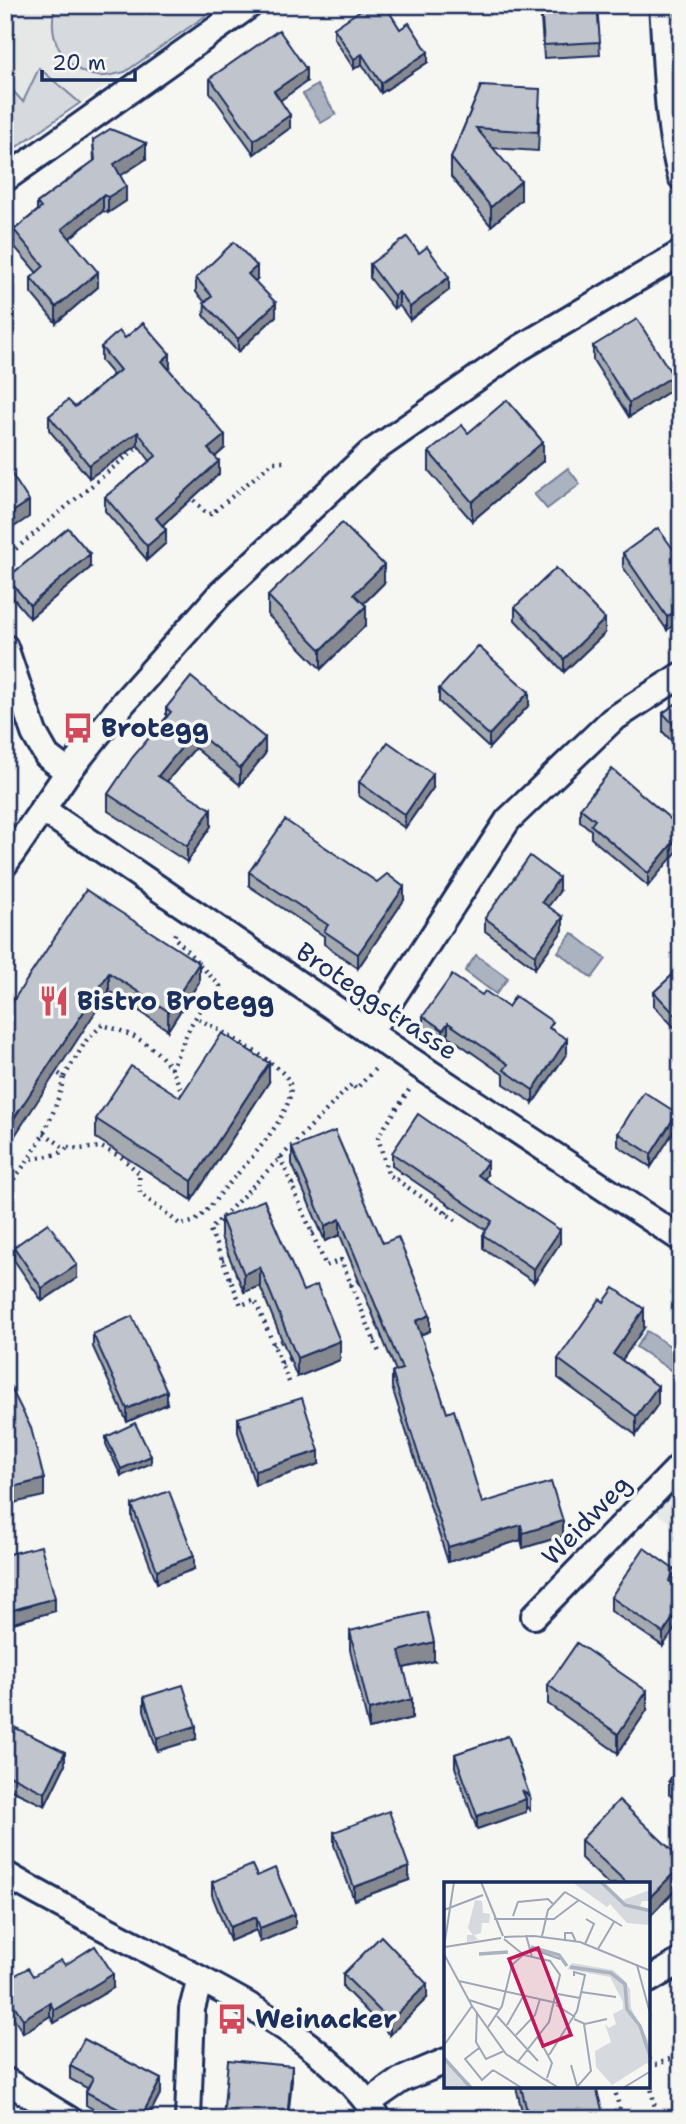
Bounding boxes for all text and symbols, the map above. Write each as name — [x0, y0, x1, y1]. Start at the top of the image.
scale bar — [42, 38, 135, 82]
text: 20 m — [52, 49, 106, 77]
place label: Brotegg — [101, 710, 209, 745]
bus stop icon: Brotegg — [61, 711, 95, 745]
street label: Broteggstrasse — [290, 934, 465, 1068]
place label: Bistro Brotegg — [77, 983, 274, 1018]
restaurant icon: Bistro Brotegg — [37, 984, 71, 1018]
street label: Weidweg — [533, 1466, 638, 1573]
inset map — [444, 1882, 651, 2089]
place label: Weinacker — [255, 2001, 397, 2036]
bus stop icon: Weinacker — [215, 2002, 249, 2036]

